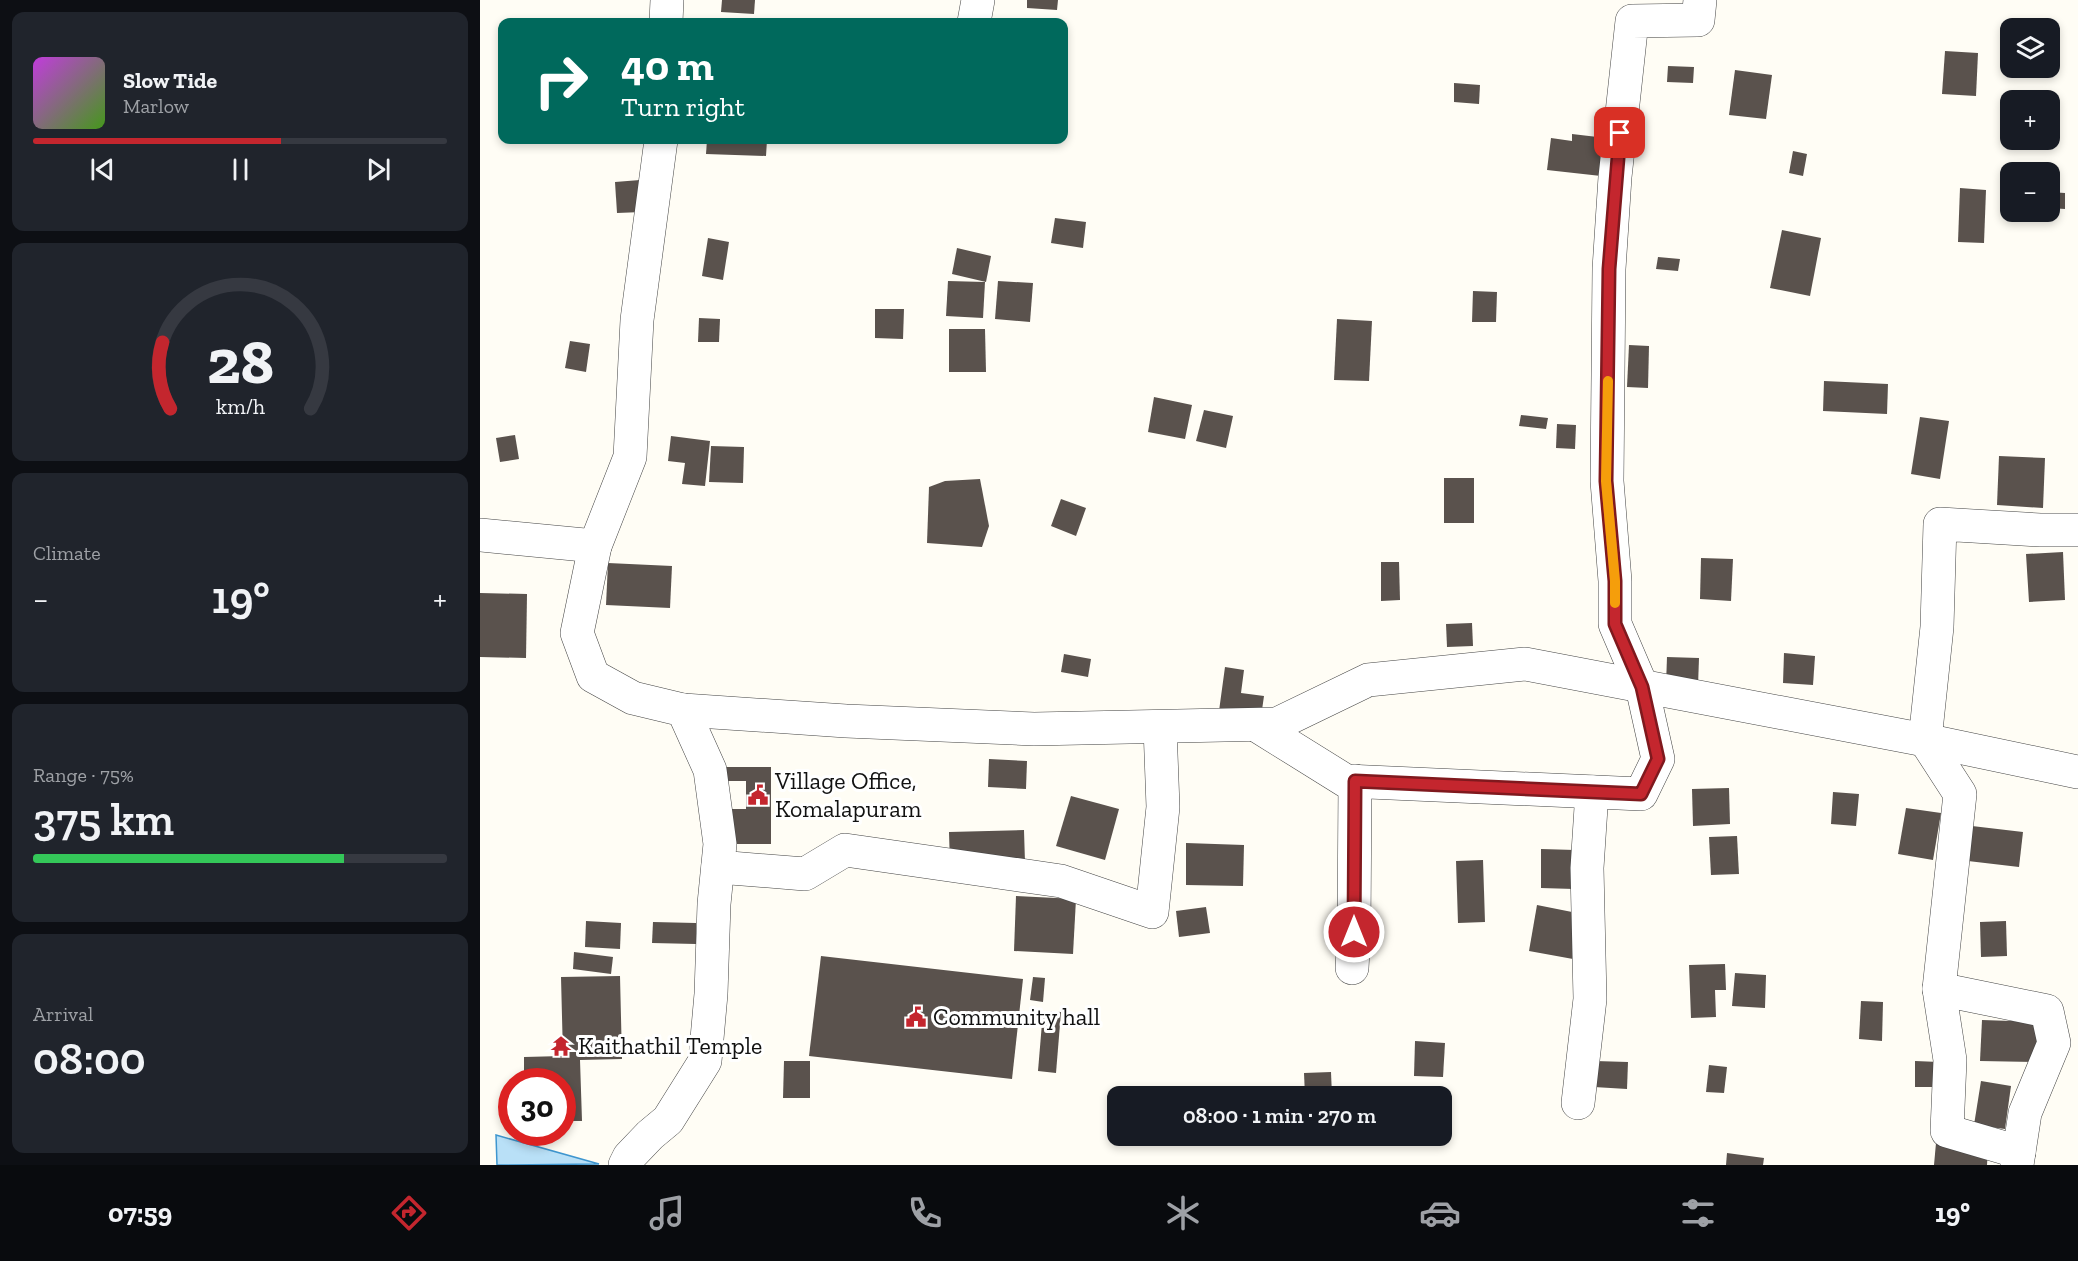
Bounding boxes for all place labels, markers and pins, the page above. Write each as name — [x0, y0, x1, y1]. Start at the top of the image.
pin — [1594, 107, 1645, 158]
place label: Village Office, Komalapuram — [774, 766, 922, 823]
public building icon: Village Office, Komalapuram — [746, 783, 770, 807]
place label: Community hall — [933, 1002, 1100, 1031]
public building icon: Community hall — [904, 1005, 928, 1029]
place label: Kaithathil Temple — [578, 1031, 762, 1060]
temple icon: Kaithathil Temple — [549, 1034, 573, 1058]

